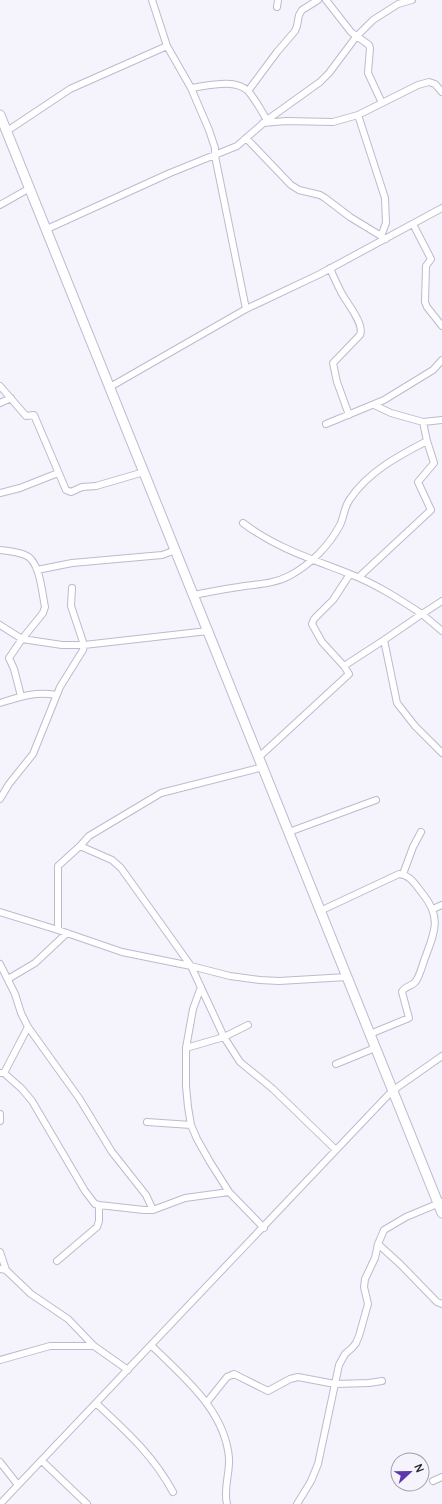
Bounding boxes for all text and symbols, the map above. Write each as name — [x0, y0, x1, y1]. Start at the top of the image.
north arrow — [390, 1452, 430, 1492]
text: N — [411, 1462, 428, 1475]

